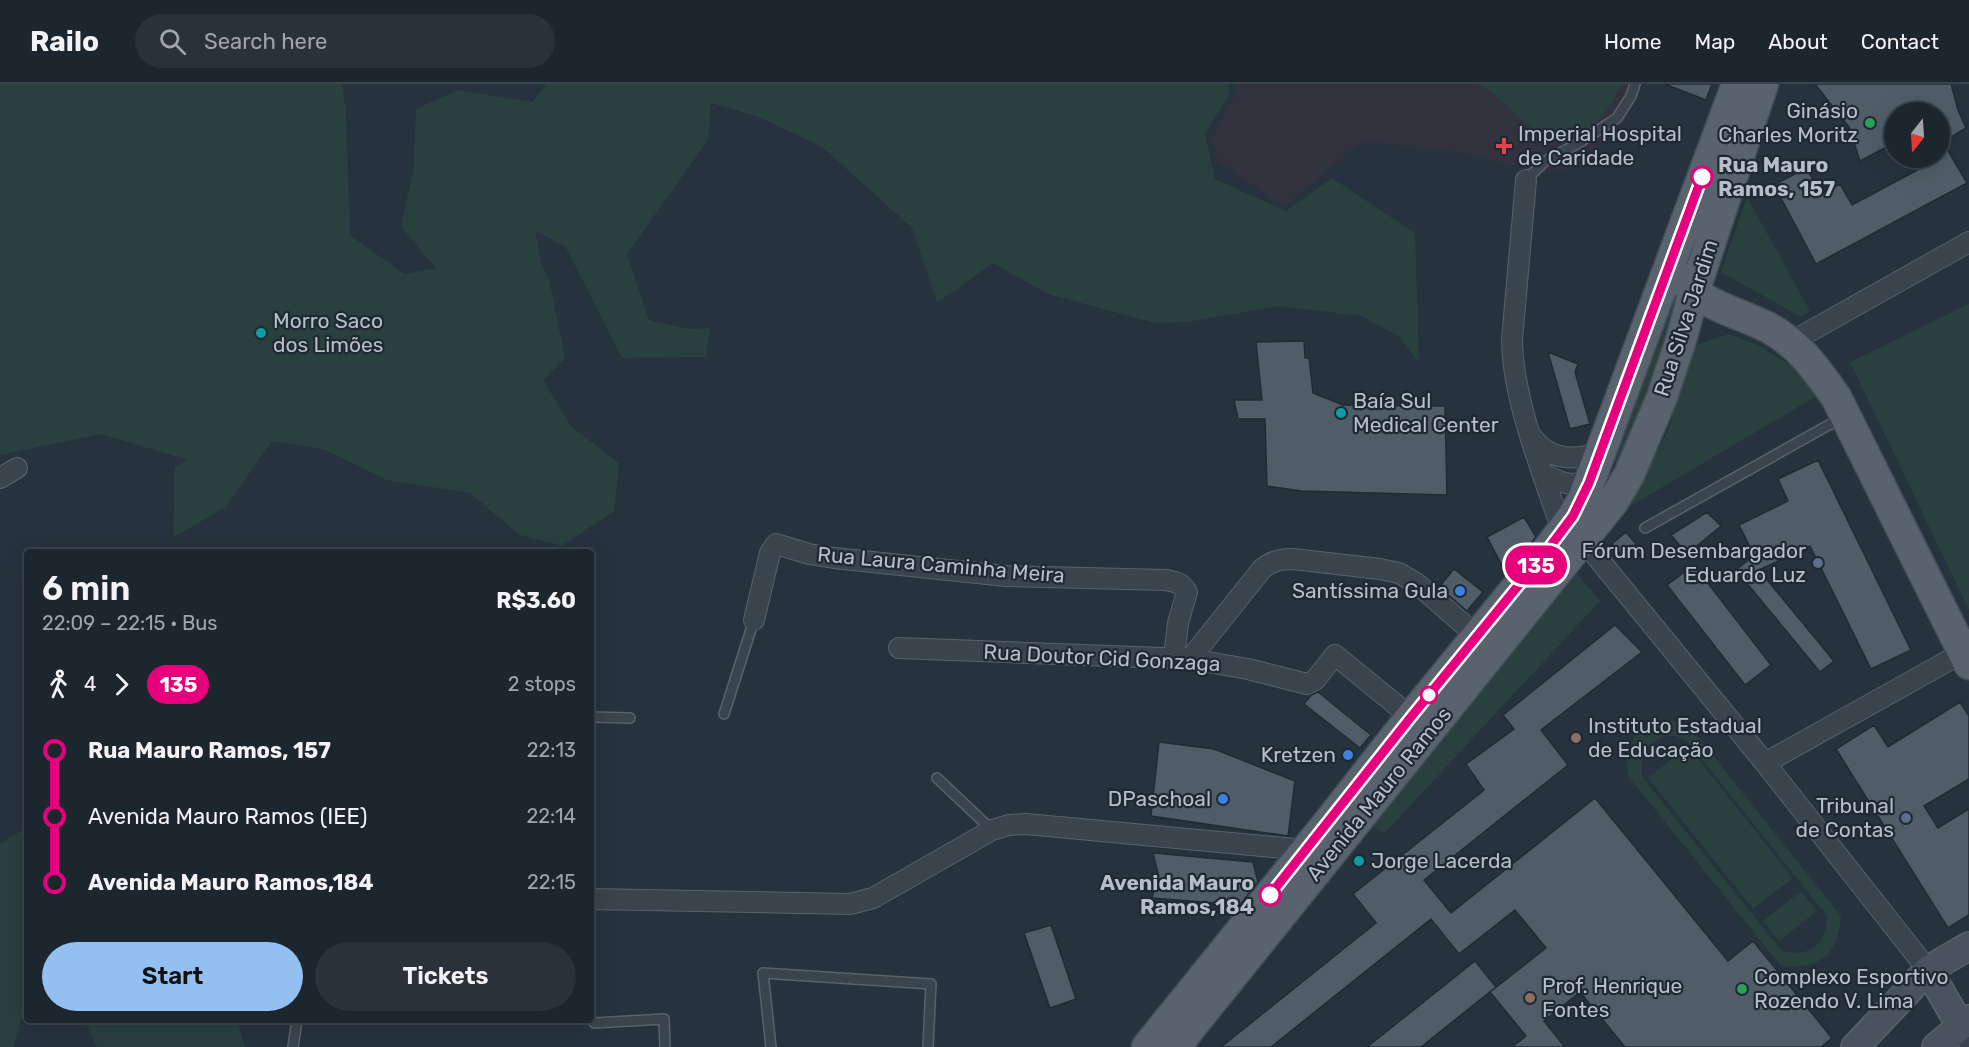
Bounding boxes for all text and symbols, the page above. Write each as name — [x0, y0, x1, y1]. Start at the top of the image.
search box — [135, 14, 555, 68]
text: Railo — [30, 25, 99, 58]
icon: search — [156, 25, 189, 58]
text: Search here — [204, 28, 327, 55]
text: Home — [1604, 29, 1661, 54]
text: Map — [1694, 29, 1735, 54]
text: About — [1768, 29, 1828, 54]
text: Contact — [1861, 29, 1939, 54]
place label: Ginásio Charles Moritz — [1718, 98, 1858, 147]
north arrow — [1884, 102, 1950, 168]
map controls — [1884, 102, 1950, 168]
marker: Ginásio Charles Moritz — [1863, 116, 1877, 130]
place label: Imperial Hospital de Caridade — [1518, 121, 1682, 170]
marker: Imperial Hospital de Caridade — [1495, 137, 1513, 155]
place label: Rua Mauro Ramos, 157 — [1718, 152, 1835, 201]
marker: Rua Mauro Ramos, 157 — [1691, 166, 1713, 188]
street label: Rua Silva Jardim — [1648, 236, 1723, 399]
place label: Morro Saco dos Limões — [273, 308, 384, 357]
marker: Morro Saco dos Limões — [254, 326, 268, 340]
place label: Baía Sul Medical Center — [1353, 388, 1499, 437]
marker: Baía Sul Medical Center — [1334, 406, 1348, 420]
place label: Fórum Desembargador Eduardo Luz — [1582, 538, 1806, 587]
street label: Rua Laura Caminha Meira — [816, 541, 1066, 588]
line badge: 135 — [1502, 546, 1570, 584]
text: 135 — [1517, 553, 1555, 578]
marker: Fórum Desembargador Eduardo Luz — [1811, 556, 1825, 570]
text: 6 min — [42, 569, 130, 608]
place label: Santíssima Gula — [1292, 578, 1448, 603]
marker: Santíssima Gula — [1453, 584, 1467, 598]
text: R$3.60 — [496, 587, 576, 614]
text: 22:09 – 22:15 · Bus — [42, 611, 217, 635]
street label: Rua Doutor Cid Gonzaga — [983, 639, 1221, 676]
icon: walk — [42, 668, 75, 701]
icon: forward — [105, 668, 138, 701]
text: 4 — [84, 672, 96, 696]
text: 135 — [159, 672, 197, 697]
text: 2 stops — [508, 672, 576, 696]
unlabelled marker — [1420, 686, 1438, 704]
street label: Avenida Mauro Ramos — [1301, 702, 1456, 886]
place label: Instituto Estadual de Educação — [1588, 713, 1762, 762]
marker: Instituto Estadual de Educação — [1569, 731, 1583, 745]
text: Rua Mauro Ramos, 157 — [88, 737, 331, 764]
text: 22:13 — [527, 738, 576, 762]
place label: Kretzen — [1261, 742, 1336, 767]
marker: Kretzen — [1341, 748, 1355, 762]
place label: DPaschoal — [1108, 786, 1211, 811]
marker: DPaschoal — [1216, 792, 1230, 806]
place label: Tribunal de Contas — [1795, 793, 1894, 842]
text: Avenida Mauro Ramos (IEE) — [88, 803, 367, 830]
text: 22:14 — [526, 804, 576, 828]
marker: Tribunal de Contas — [1899, 811, 1913, 825]
place label: Jorge Lacerda — [1371, 848, 1512, 873]
marker: Jorge Lacerda — [1352, 854, 1366, 868]
text: Avenida Mauro Ramos,184 — [88, 869, 373, 896]
text: 22:15 — [527, 870, 576, 894]
place label: Avenida Mauro Ramos,184 — [1100, 870, 1254, 919]
marker: Avenida Mauro Ramos,184 — [1259, 884, 1281, 906]
button: Start — [42, 942, 303, 1011]
button: Tickets — [315, 942, 576, 1011]
place label: Complexo Esportivo Rozendo V. Lima — [1754, 964, 1949, 1013]
place label: Prof. Henrique Fontes — [1542, 973, 1682, 1022]
marker: Complexo Esportivo Rozendo V. Lima — [1735, 982, 1749, 996]
marker: Prof. Henrique Fontes — [1523, 991, 1537, 1005]

